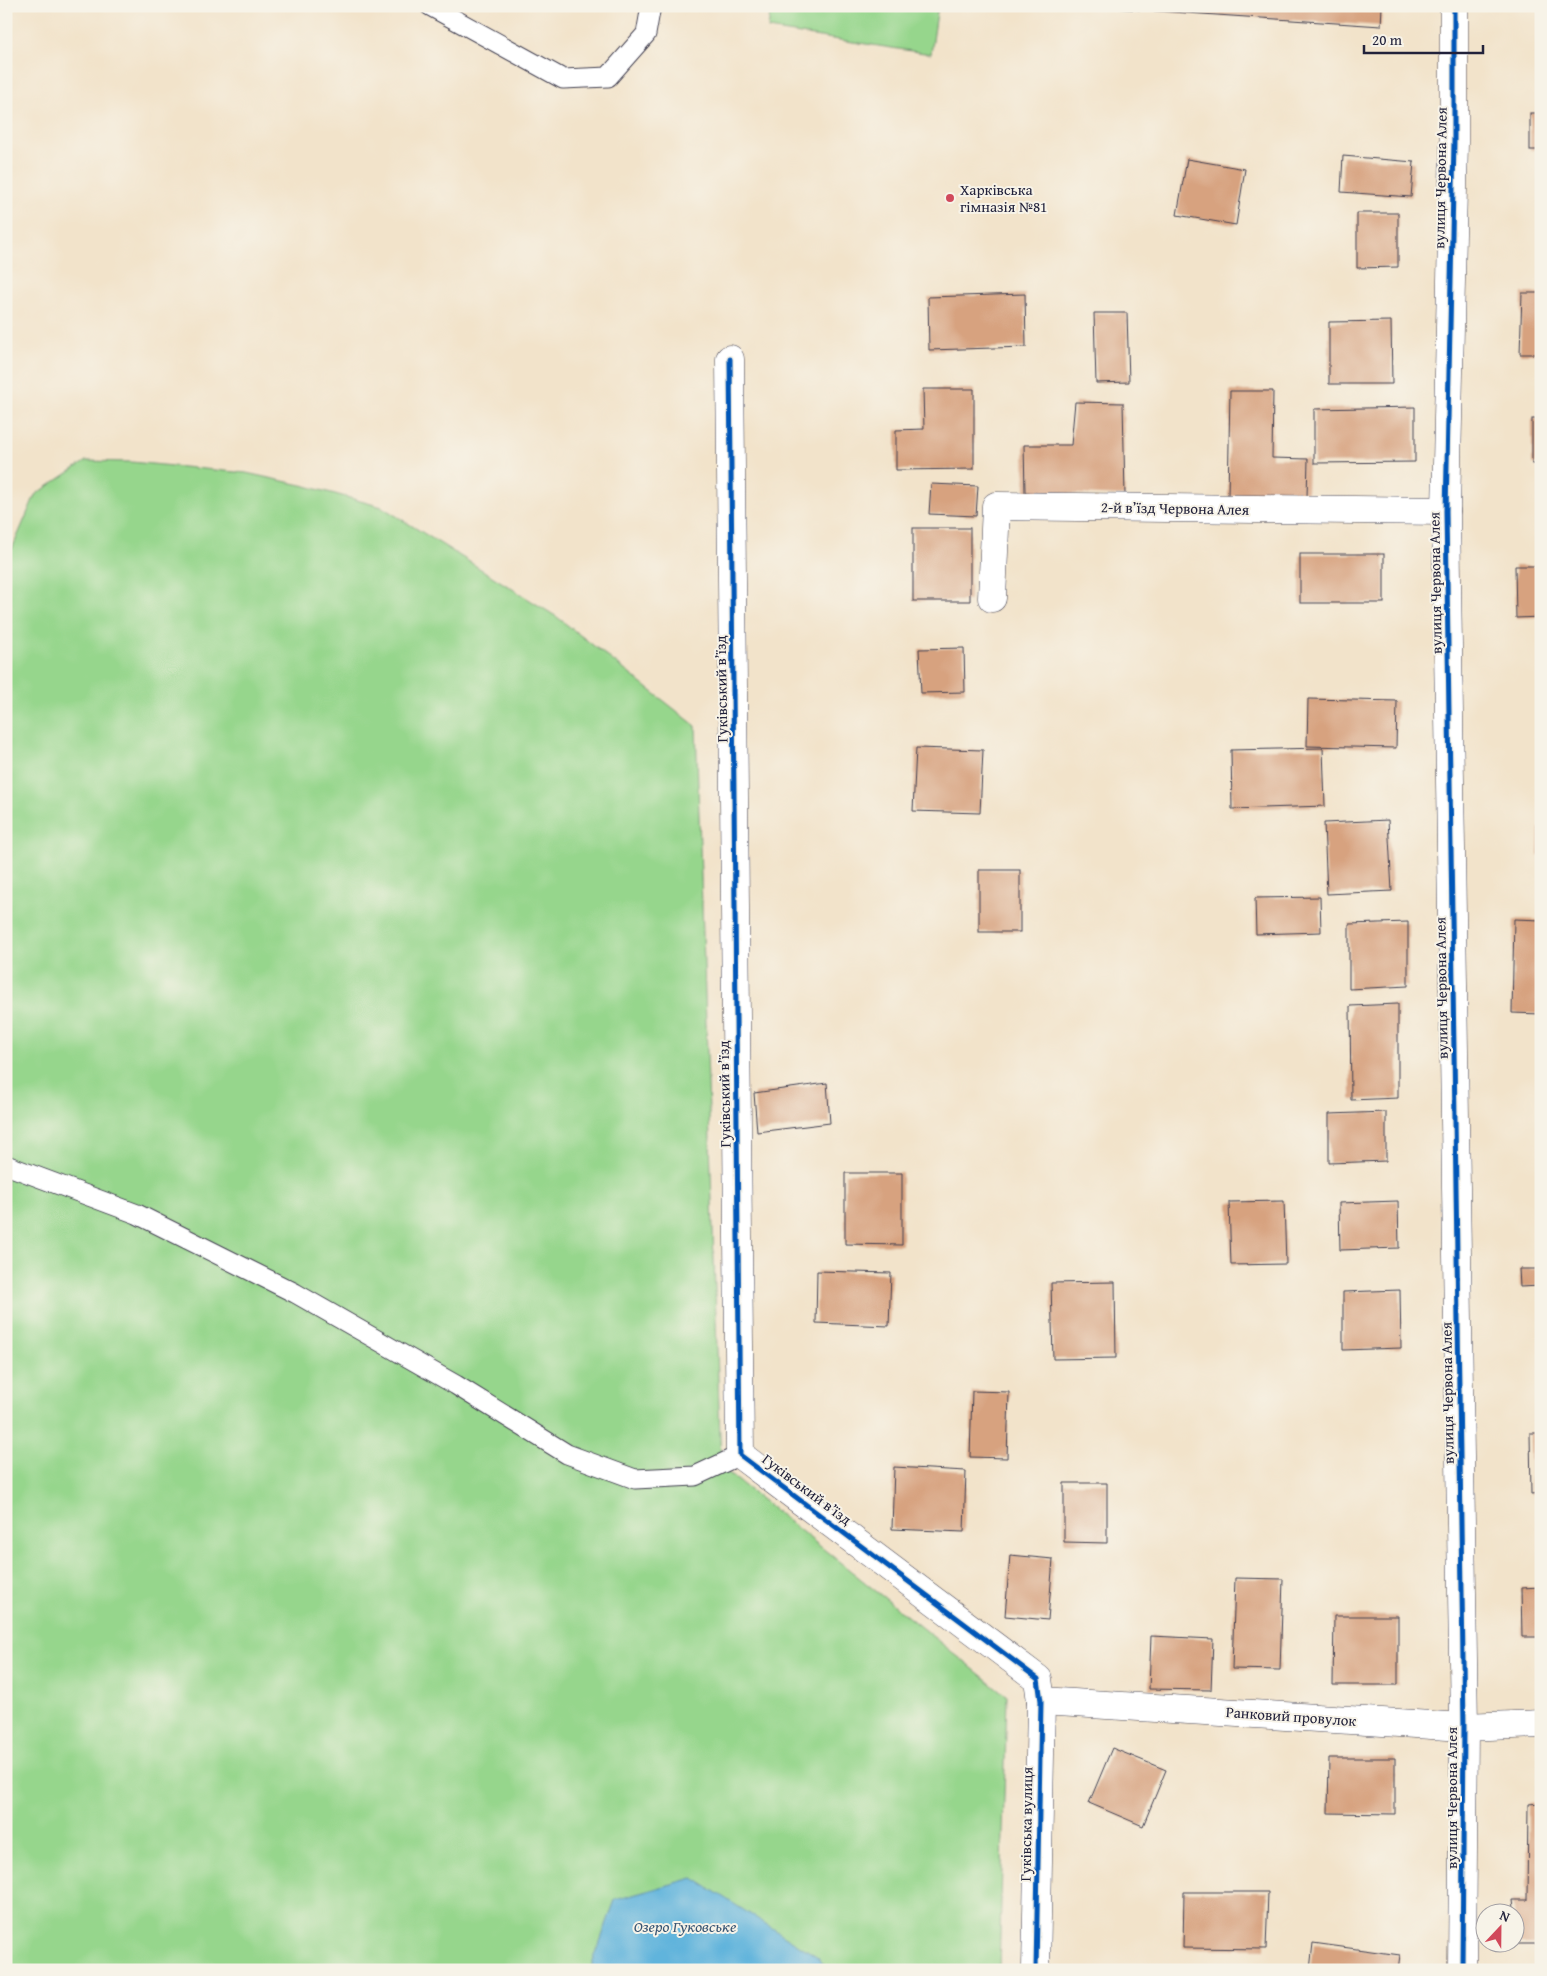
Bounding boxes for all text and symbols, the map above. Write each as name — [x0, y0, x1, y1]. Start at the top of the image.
scale bar — [1364, 22, 1483, 54]
text: 20 m — [1372, 29, 1403, 50]
street label: вулиця Червона Алея — [1428, 106, 1452, 249]
place label: Харківська гімназія №81 — [960, 179, 1047, 217]
marker: Харківська гімназія №81 — [944, 192, 956, 204]
street label: 2-й в’їзд Червона Алея — [1101, 496, 1250, 520]
street label: вулиця Червона Алея — [1423, 511, 1447, 654]
street label: Гуківський в’їзд — [710, 635, 732, 743]
street label: вулиця Червона Алея — [1429, 916, 1453, 1059]
street label: Гуківський в’їзд — [713, 1040, 735, 1148]
street label: вулиця Червона Алея — [1435, 1321, 1459, 1464]
street label: Гуківський в’їзд — [758, 1448, 856, 1530]
street label: Ранковий провулок — [1225, 1701, 1357, 1731]
street label: вулиця Червона Алея — [1441, 1727, 1462, 1869]
street label: Гуківська вулиця — [1015, 1766, 1038, 1881]
north arrow — [1474, 1904, 1524, 1954]
text: N — [1497, 1905, 1514, 1927]
water label: Озеро Гуковське — [634, 1914, 737, 1938]

